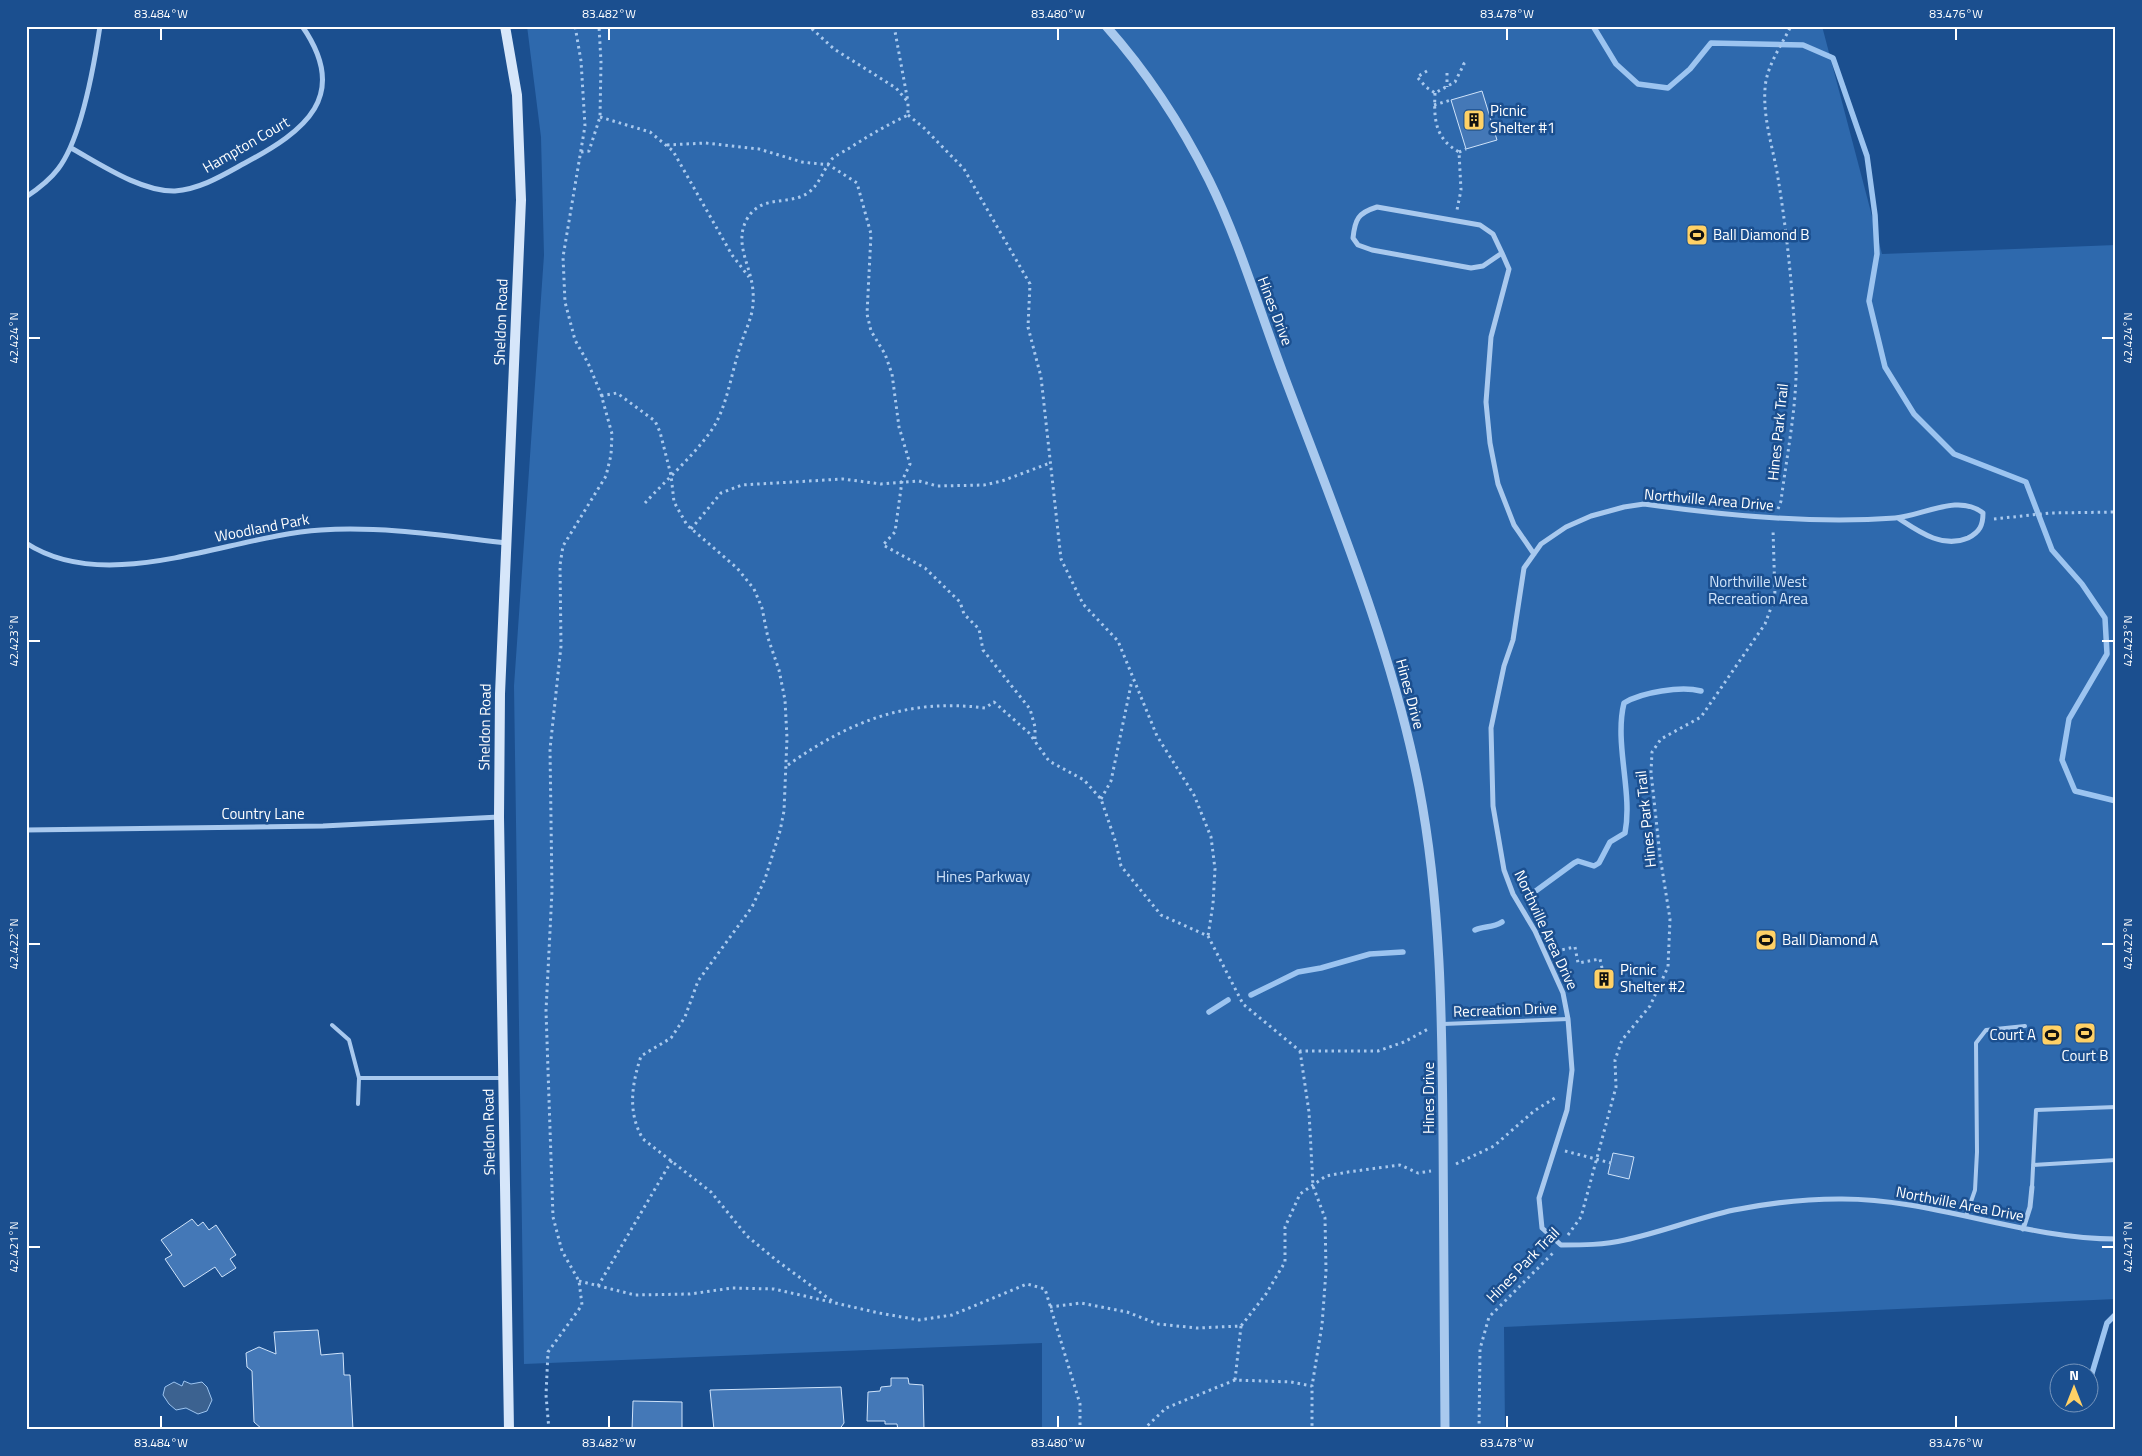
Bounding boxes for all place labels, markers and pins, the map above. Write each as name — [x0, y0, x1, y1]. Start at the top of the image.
place label: Picnic Shelter #1 — [1490, 99, 1555, 139]
building icon: Picnic Shelter #1 — [1462, 108, 1486, 132]
sports icon: Ball Diamond B — [1685, 223, 1709, 247]
place label: Ball Diamond B — [1713, 223, 1809, 246]
sports icon: Ball Diamond A — [1754, 928, 1778, 952]
place label: Ball Diamond A — [1782, 928, 1878, 951]
place label: Picnic Shelter #2 — [1620, 958, 1685, 998]
building icon: Picnic Shelter #2 — [1592, 967, 1616, 991]
sports icon: Court B — [2073, 1021, 2097, 1045]
place label: Court A — [1989, 1023, 2036, 1046]
sports icon: Court A — [2040, 1023, 2064, 1047]
place label: Court B — [2062, 1044, 2108, 1067]

